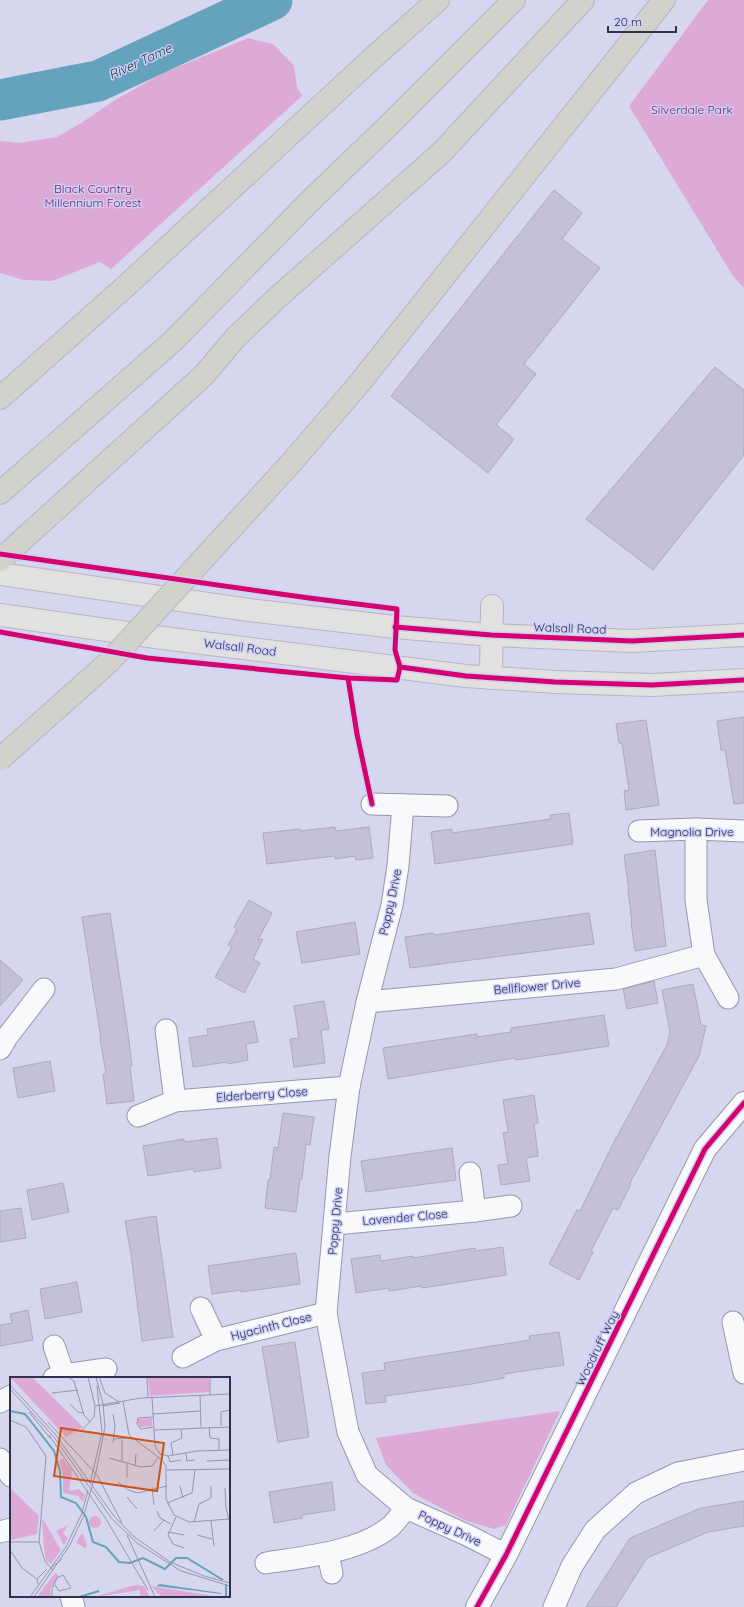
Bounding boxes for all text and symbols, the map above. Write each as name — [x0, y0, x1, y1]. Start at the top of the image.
scale bar — [608, 8, 676, 34]
text: 20 m — [614, 14, 642, 29]
water label: River Tame — [106, 39, 175, 83]
park label: Silverdale Park — [651, 102, 733, 117]
park label: Black Country Millennium Forest — [45, 181, 141, 210]
street label: Walsall Road — [533, 619, 607, 637]
street label: Walsall Road — [203, 635, 277, 659]
street label: Magnolia Drive — [650, 824, 734, 839]
street label: Poppy Drive — [376, 867, 404, 937]
street label: Bellflower Drive — [493, 975, 581, 997]
street label: Elderberry Close — [216, 1083, 308, 1105]
street label: Poppy Drive — [325, 1186, 345, 1255]
street label: Lavender Close — [362, 1206, 449, 1228]
street label: Woodruff Way — [572, 1308, 622, 1388]
street label: Hyacinth Close — [229, 1309, 313, 1343]
inset map — [10, 1377, 230, 1597]
street label: Poppy Drive — [416, 1507, 484, 1549]

